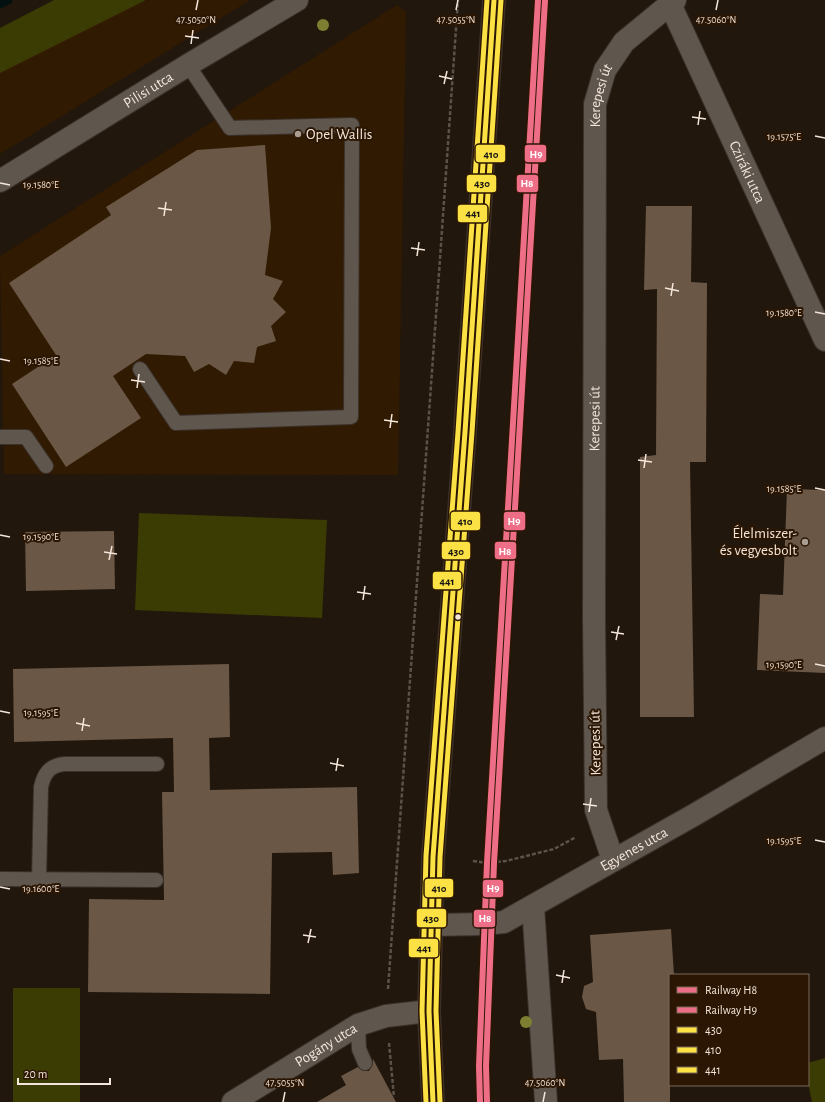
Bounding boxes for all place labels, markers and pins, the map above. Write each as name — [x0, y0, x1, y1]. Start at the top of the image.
place label: Opel Wallis — [306, 127, 372, 142]
marker: Opel Wallis — [293, 129, 303, 139]
place label: Élelmiszer- és vegyesbolt — [720, 524, 797, 558]
marker: Élelmiszer- és vegyesbolt — [800, 537, 810, 547]
unlabelled marker — [453, 612, 463, 622]

